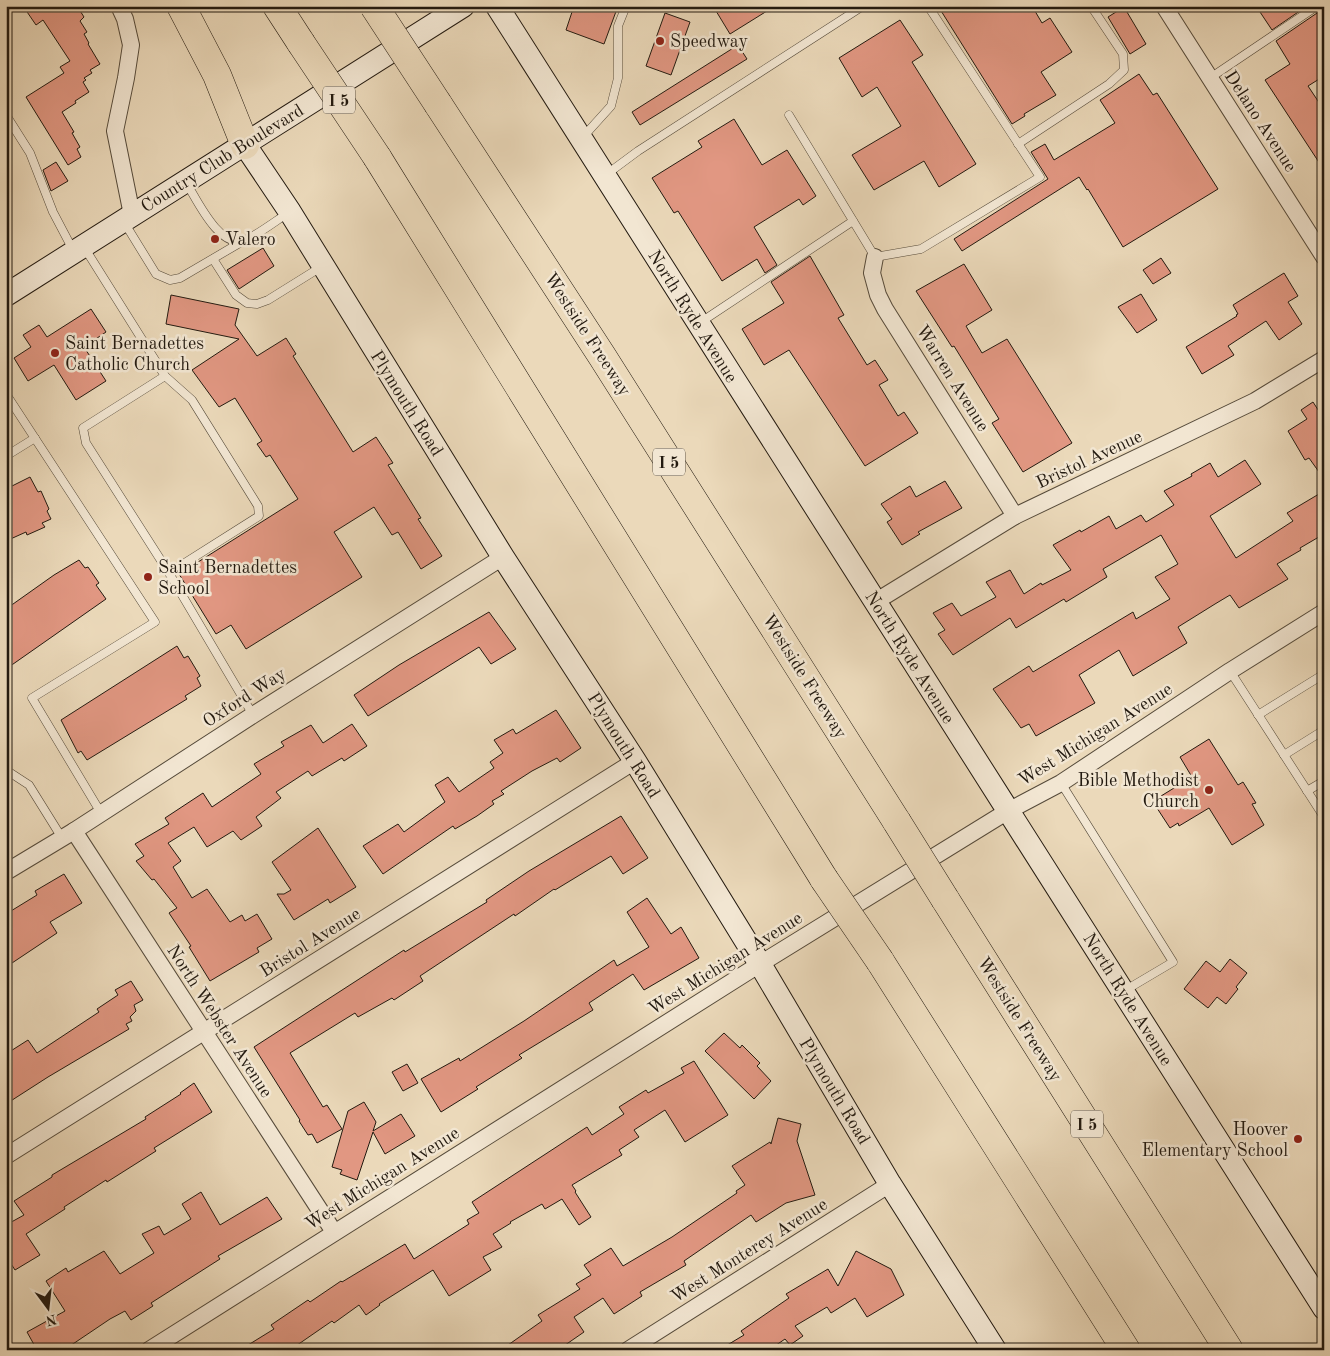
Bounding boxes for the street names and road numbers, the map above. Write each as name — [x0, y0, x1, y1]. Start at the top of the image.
street label: Delano Avenue — [1221, 68, 1300, 175]
road number: I 5 — [323, 86, 355, 114]
street label: Country Club Boulevard — [138, 101, 307, 216]
street label: North Ryde Avenue — [644, 247, 740, 386]
street label: Westside Freeway — [541, 270, 634, 400]
street label: Warren Avenue — [912, 322, 992, 435]
street label: Plymouth Road — [367, 348, 446, 459]
street label: Bristol Avenue — [1034, 427, 1145, 492]
road number: I 5 — [653, 448, 685, 476]
street label: North Ryde Avenue — [861, 588, 957, 727]
street label: Westside Freeway — [759, 611, 850, 742]
street label: Oxford Way — [200, 664, 289, 731]
street label: West Michigan Avenue — [1015, 680, 1176, 790]
street label: Plymouth Road — [584, 690, 663, 801]
street label: Bristol Avenue — [257, 905, 364, 981]
street label: West Michigan Avenue — [645, 909, 806, 1019]
street label: North Ryde Avenue — [1079, 930, 1175, 1069]
street label: North Webster Avenue — [163, 942, 275, 1101]
street label: Westside Freeway — [974, 954, 1065, 1085]
street label: Plymouth Road — [795, 1035, 873, 1148]
road number: I 5 — [1071, 1110, 1103, 1138]
street label: West Michigan Avenue — [302, 1124, 463, 1234]
street label: West Monterey Avenue — [668, 1195, 831, 1306]

